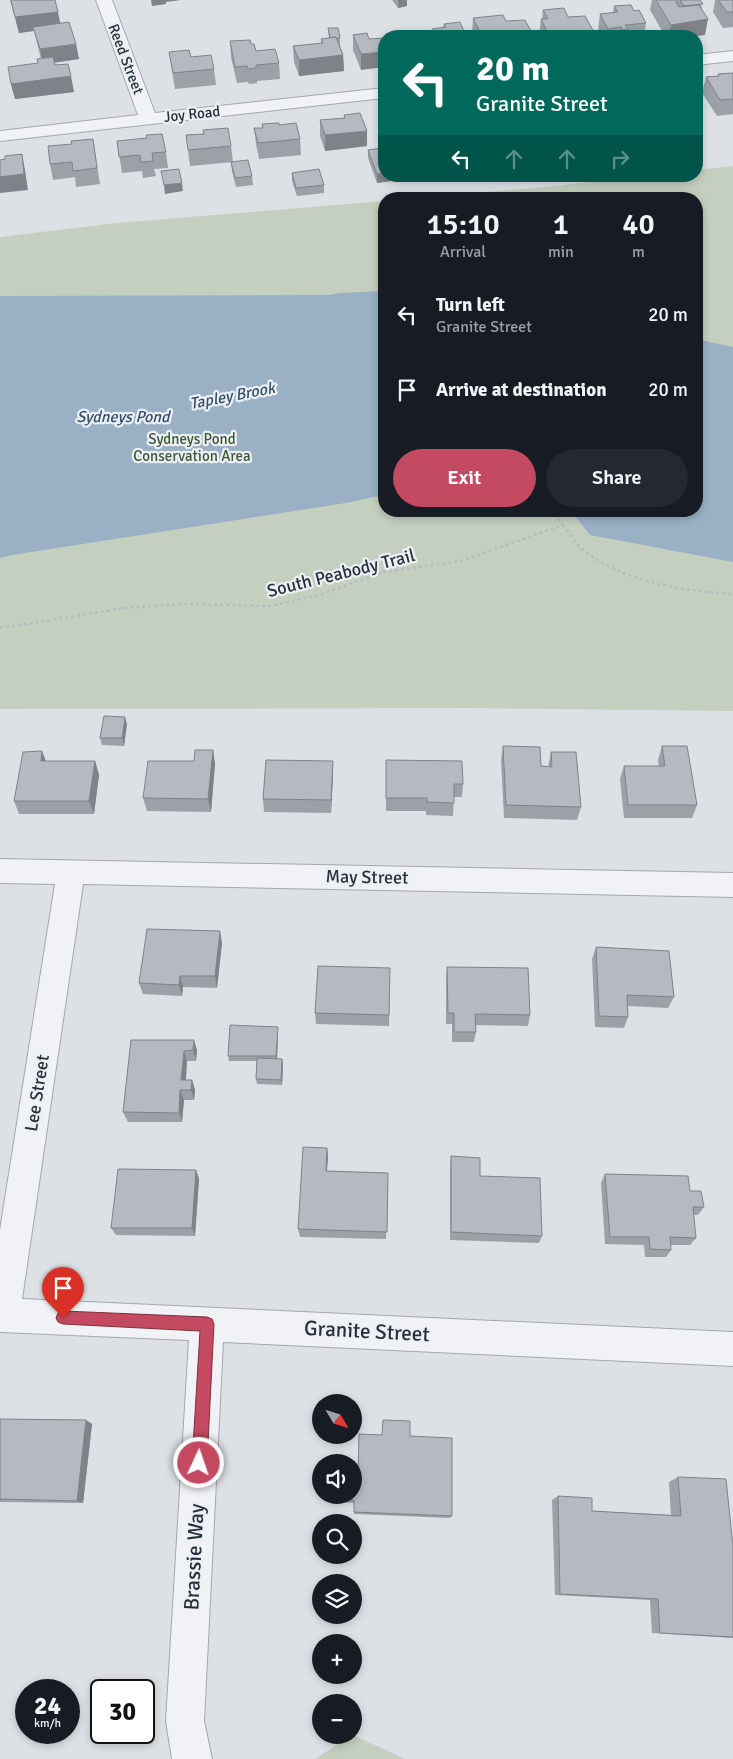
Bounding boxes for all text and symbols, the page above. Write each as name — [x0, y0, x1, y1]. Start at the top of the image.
street label: Reed Street — [104, 21, 148, 97]
text: 20 m — [476, 47, 550, 90]
icon: left — [393, 50, 458, 115]
text: Granite Street — [476, 90, 608, 117]
street label: Joy Road — [163, 102, 221, 126]
icon: left — [447, 145, 475, 173]
icon: ahead — [500, 145, 528, 173]
icon: ahead — [553, 145, 581, 173]
icon: right — [606, 145, 634, 173]
text: 15:10 — [426, 206, 500, 243]
text: 1 — [553, 206, 569, 243]
text: 40 — [622, 206, 655, 243]
text: Arrival — [440, 242, 486, 262]
text: min — [548, 242, 574, 262]
text: m — [632, 242, 645, 262]
text: Turn left — [436, 293, 505, 317]
icon: left — [393, 301, 421, 329]
text: 20 m — [648, 303, 688, 327]
text: Granite Street — [436, 317, 532, 337]
icon: arrive — [393, 376, 421, 404]
water label: Tapley Brook — [188, 378, 278, 414]
text: Arrive at destination — [436, 378, 607, 402]
text: 20 m — [648, 378, 688, 402]
water label: Sydneys Pond — [76, 407, 172, 427]
park label: Sydneys Pond Conservation Area — [133, 430, 251, 465]
button: Exit — [393, 449, 536, 507]
button: Share — [546, 449, 688, 507]
street label: South Peabody Trail — [265, 544, 417, 602]
street label: May Street — [325, 865, 409, 889]
street label: Lee Street — [20, 1053, 54, 1133]
pin — [42, 1267, 84, 1318]
icon: arrive — [49, 1274, 77, 1302]
street label: Granite Street — [304, 1315, 430, 1347]
north arrow — [312, 1394, 362, 1444]
map controls — [312, 1394, 362, 1744]
position arrow — [172, 1436, 224, 1488]
button: sound — [312, 1454, 362, 1504]
street label: Brassie Way — [178, 1503, 210, 1611]
button: search — [312, 1514, 362, 1564]
button: layers — [312, 1574, 362, 1624]
button: + — [312, 1634, 362, 1684]
speed limit sign: 30 — [90, 1679, 155, 1744]
text: 24 — [34, 1690, 61, 1721]
button: − — [312, 1694, 362, 1744]
text: km/h — [34, 1716, 61, 1731]

